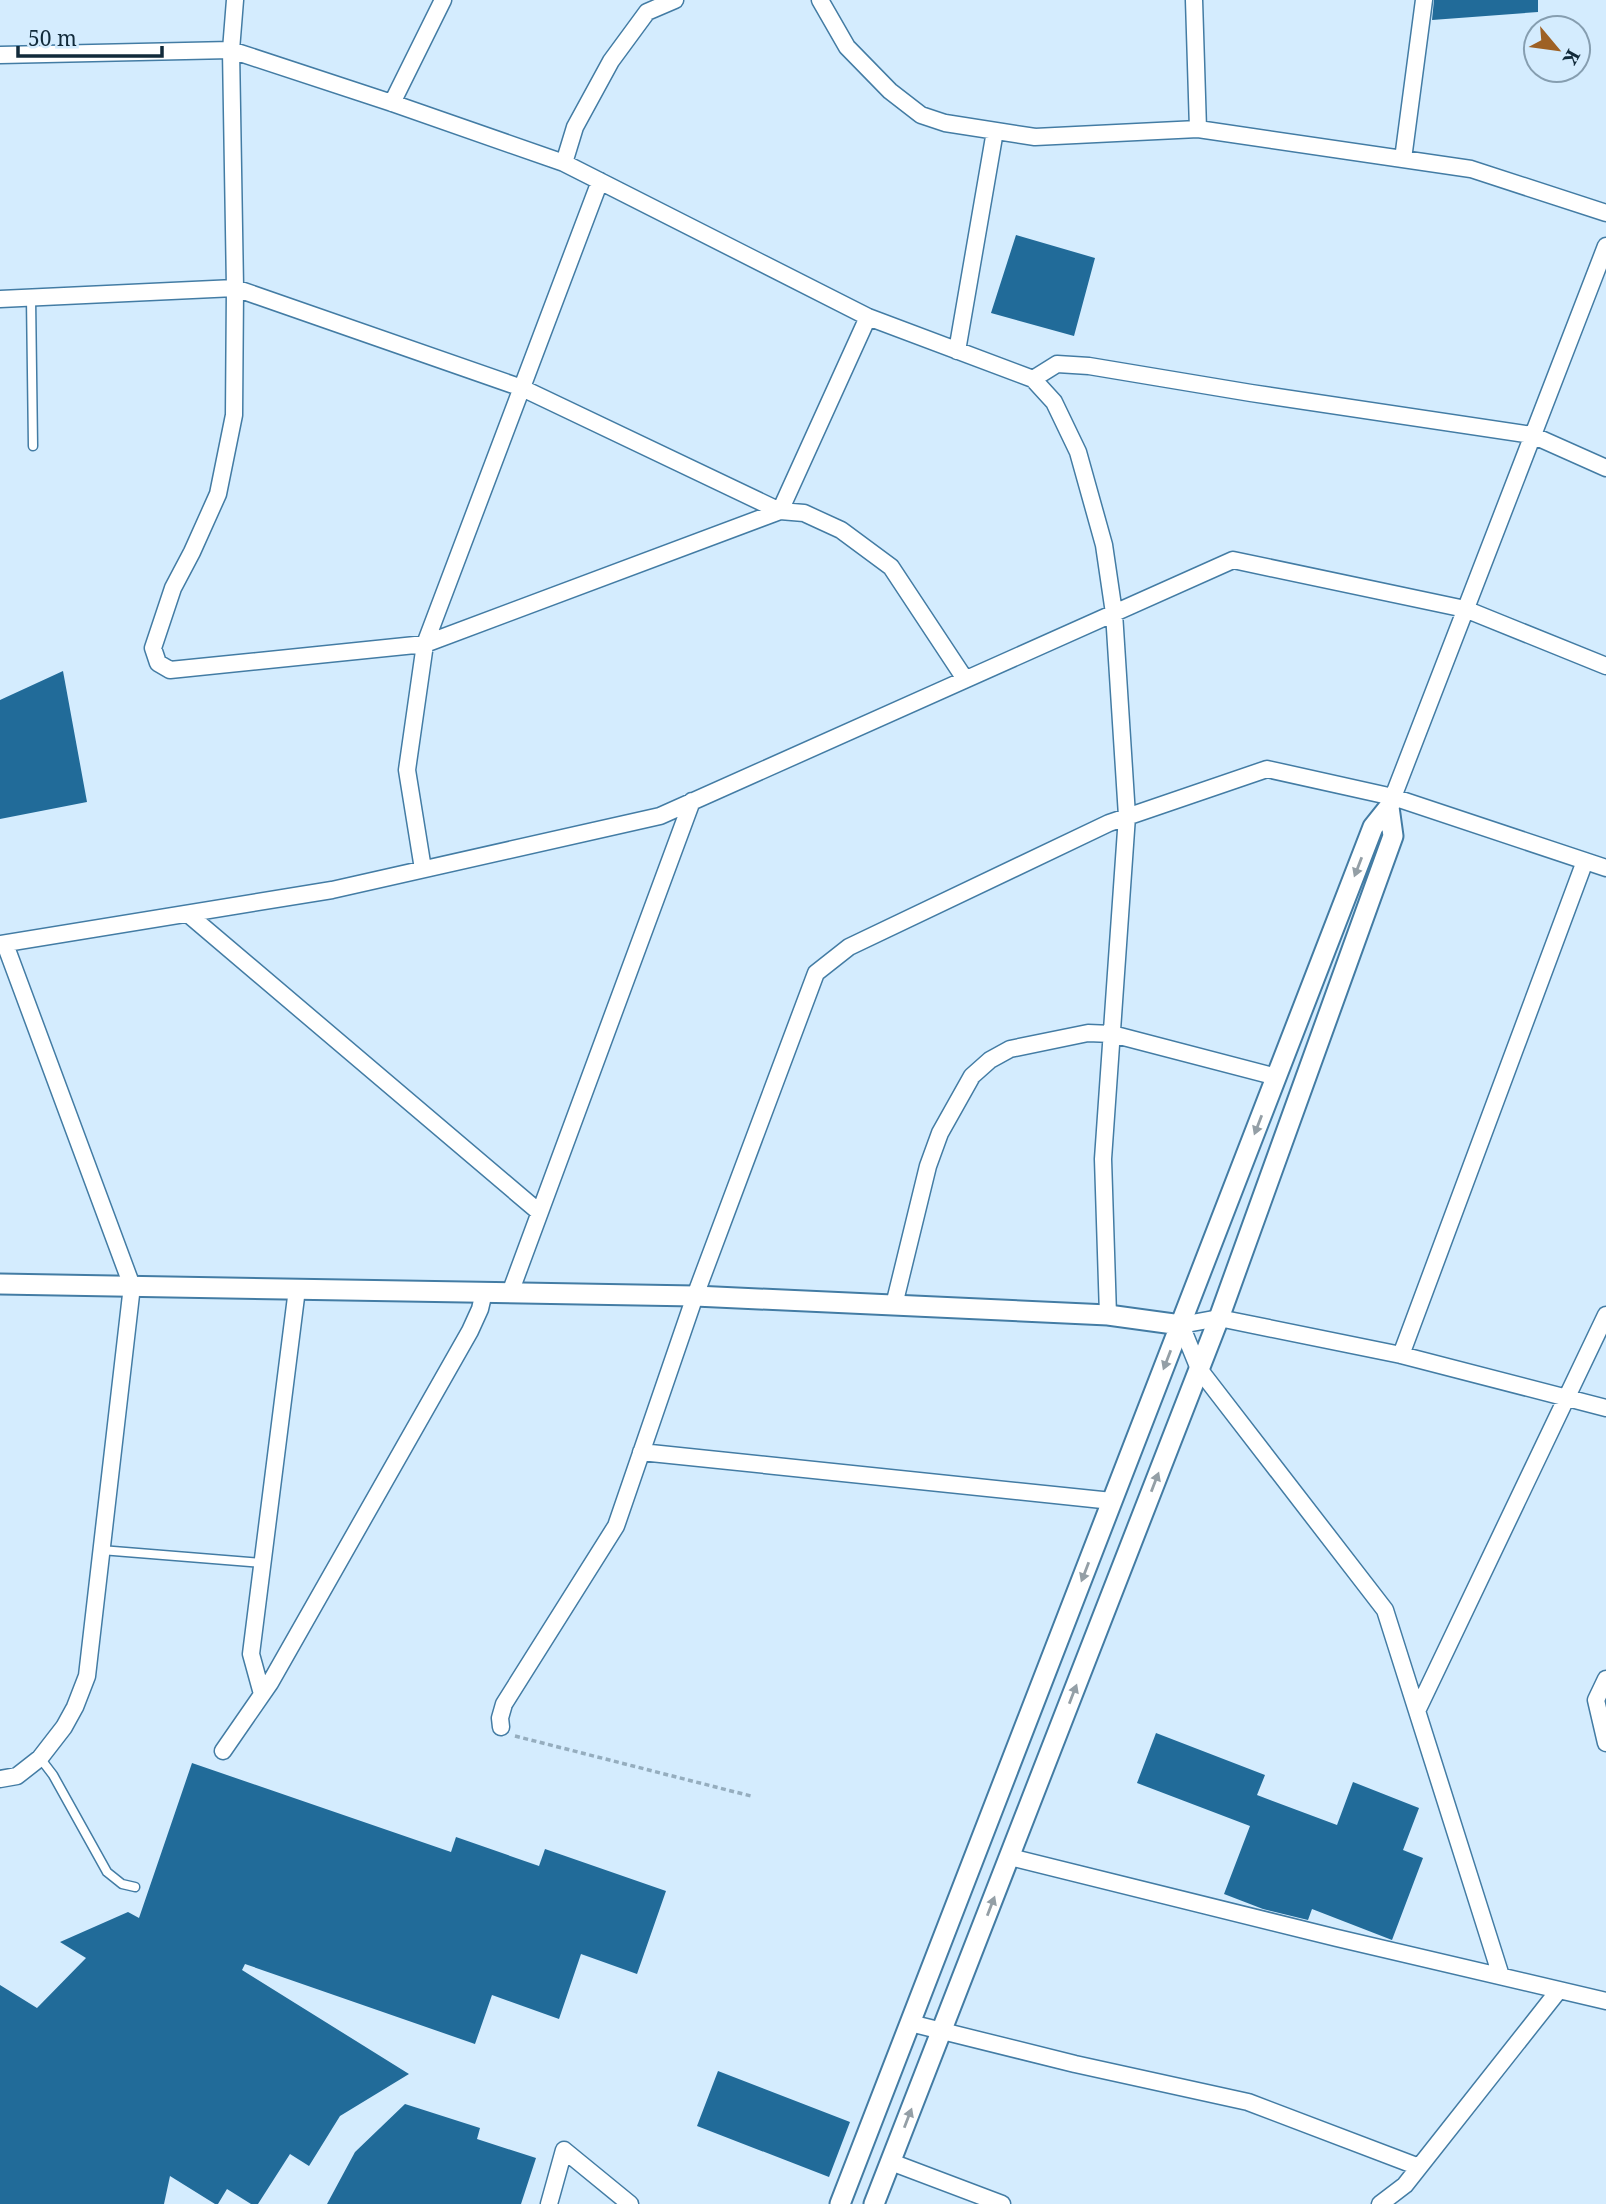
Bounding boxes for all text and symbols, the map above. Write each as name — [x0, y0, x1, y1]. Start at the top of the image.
scale bar — [18, 14, 161, 58]
north arrow — [1522, 14, 1592, 84]
text: 50 m — [28, 24, 77, 52]
text: K — [1557, 45, 1587, 70]
one-way arrow — [1352, 857, 1363, 878]
one-way arrow — [1252, 1115, 1263, 1136]
one-way arrow — [1162, 1350, 1173, 1371]
one-way arrow — [1150, 1471, 1161, 1492]
one-way arrow — [1079, 1562, 1090, 1583]
one-way arrow — [1068, 1683, 1079, 1704]
one-way arrow — [985, 1895, 996, 1916]
one-way arrow — [903, 2107, 914, 2128]

